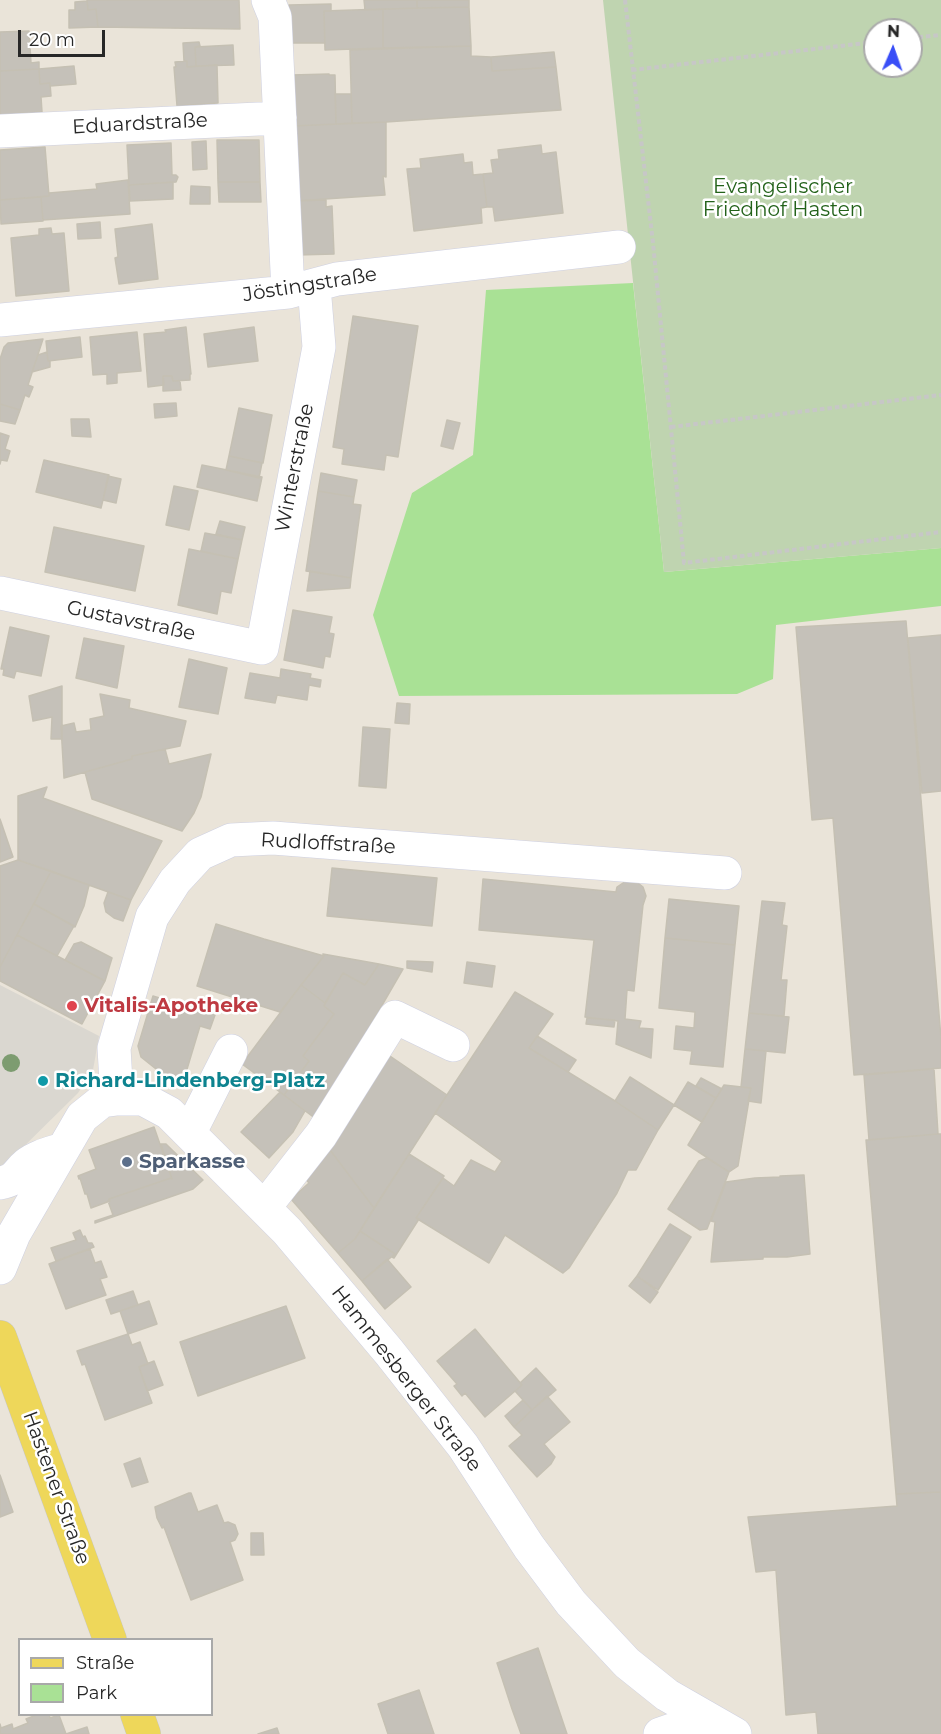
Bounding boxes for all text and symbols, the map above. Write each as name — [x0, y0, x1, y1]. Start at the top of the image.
scale bar — [21, 18, 108, 56]
north arrow — [863, 18, 923, 78]
text: N — [887, 22, 900, 41]
text: 20 m — [29, 29, 75, 51]
street label: Eduardstraße — [72, 108, 208, 140]
park label: Evangelischer Friedhof Hasten — [703, 175, 863, 222]
street label: Jöstingstraße — [241, 263, 379, 307]
street label: Winterstraße — [271, 401, 319, 535]
street label: Gustavstraße — [64, 596, 198, 646]
street label: Rudloffstraße — [260, 828, 396, 860]
place label: Vitalis-Apotheke — [84, 994, 258, 1018]
marker: Vitalis-Apotheke — [65, 999, 79, 1013]
place label: Richard-Lindenberg-Platz — [55, 1069, 325, 1093]
marker: Richard-Lindenberg-Platz — [36, 1074, 50, 1088]
place label: Sparkasse — [139, 1150, 245, 1174]
marker: Sparkasse — [120, 1155, 134, 1169]
street label: Hammesberger Straße — [326, 1281, 486, 1477]
street label: Hastener Straße — [17, 1408, 95, 1568]
legend — [18, 1638, 213, 1716]
text: Straße — [76, 1652, 134, 1674]
text: Park — [76, 1682, 117, 1704]

